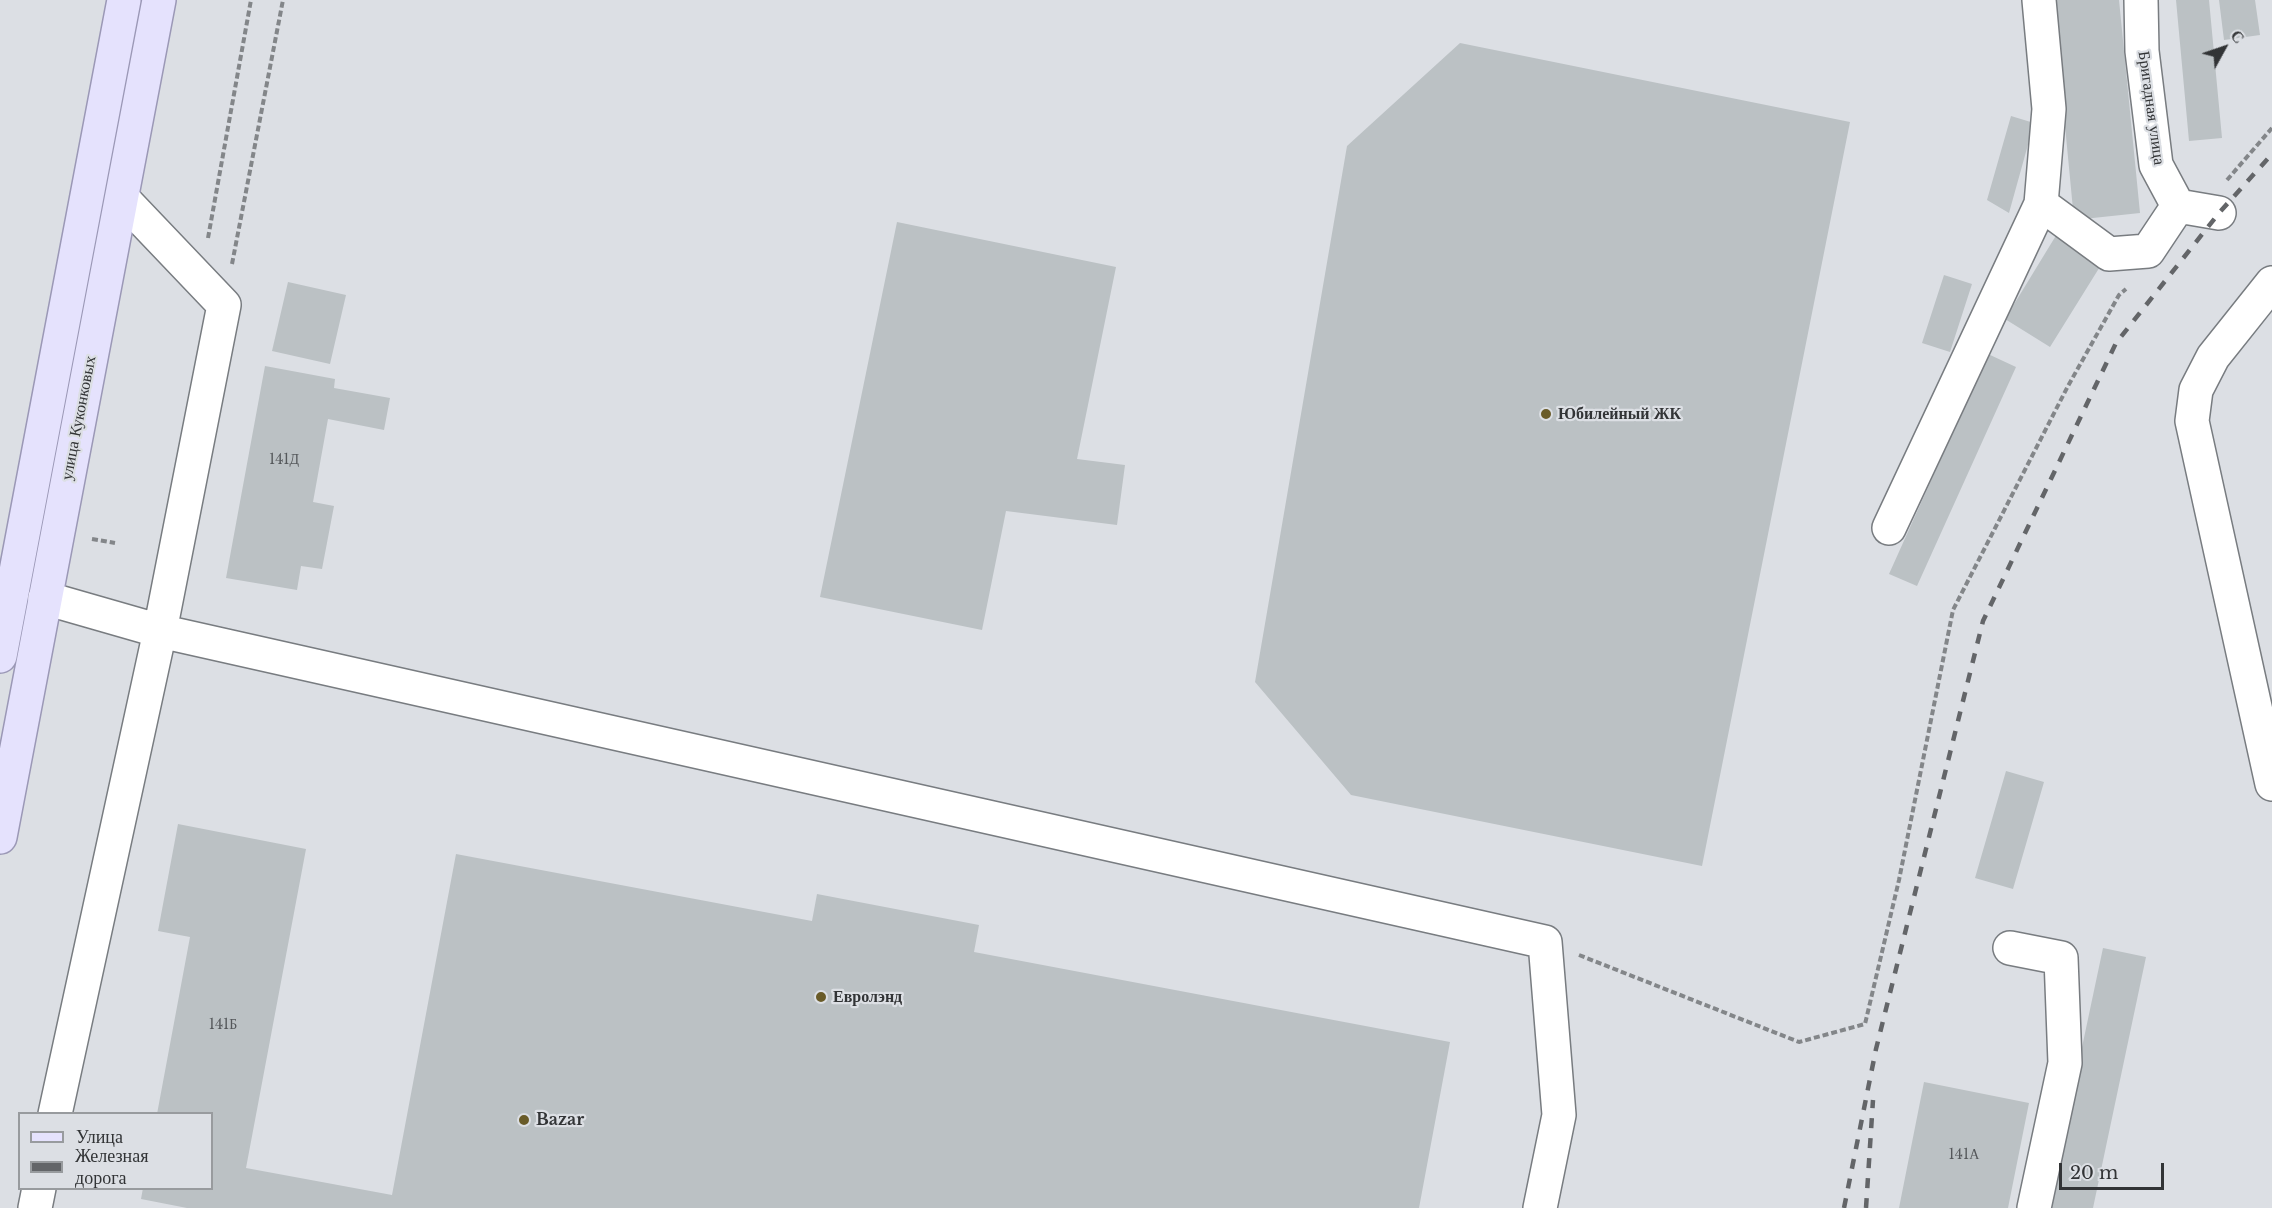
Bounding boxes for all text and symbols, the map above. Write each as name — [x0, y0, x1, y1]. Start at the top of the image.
north arrow — [2194, 18, 2254, 78]
text: С — [2226, 26, 2249, 47]
street label: Бригадная улица — [2134, 50, 2168, 166]
street label: улица Куконковых — [58, 354, 100, 482]
place label: Юбилейный ЖК — [1558, 404, 1681, 424]
marker: Юбилейный ЖК — [1539, 407, 1553, 421]
house number: 141Д — [269, 452, 299, 468]
place label: Евролэнд — [833, 987, 902, 1007]
marker: Евролэнд — [814, 990, 828, 1004]
house number: 141Б — [209, 1017, 237, 1033]
place label: Bazar — [536, 1110, 584, 1130]
legend — [18, 1112, 213, 1190]
marker: Bazar — [517, 1113, 531, 1127]
text: Улица — [76, 1126, 123, 1148]
text: Железная дорога — [75, 1145, 148, 1189]
house number: 141А — [1949, 1147, 1979, 1163]
scale bar — [2062, 1151, 2167, 1189]
text: 20 m — [2070, 1162, 2118, 1184]

